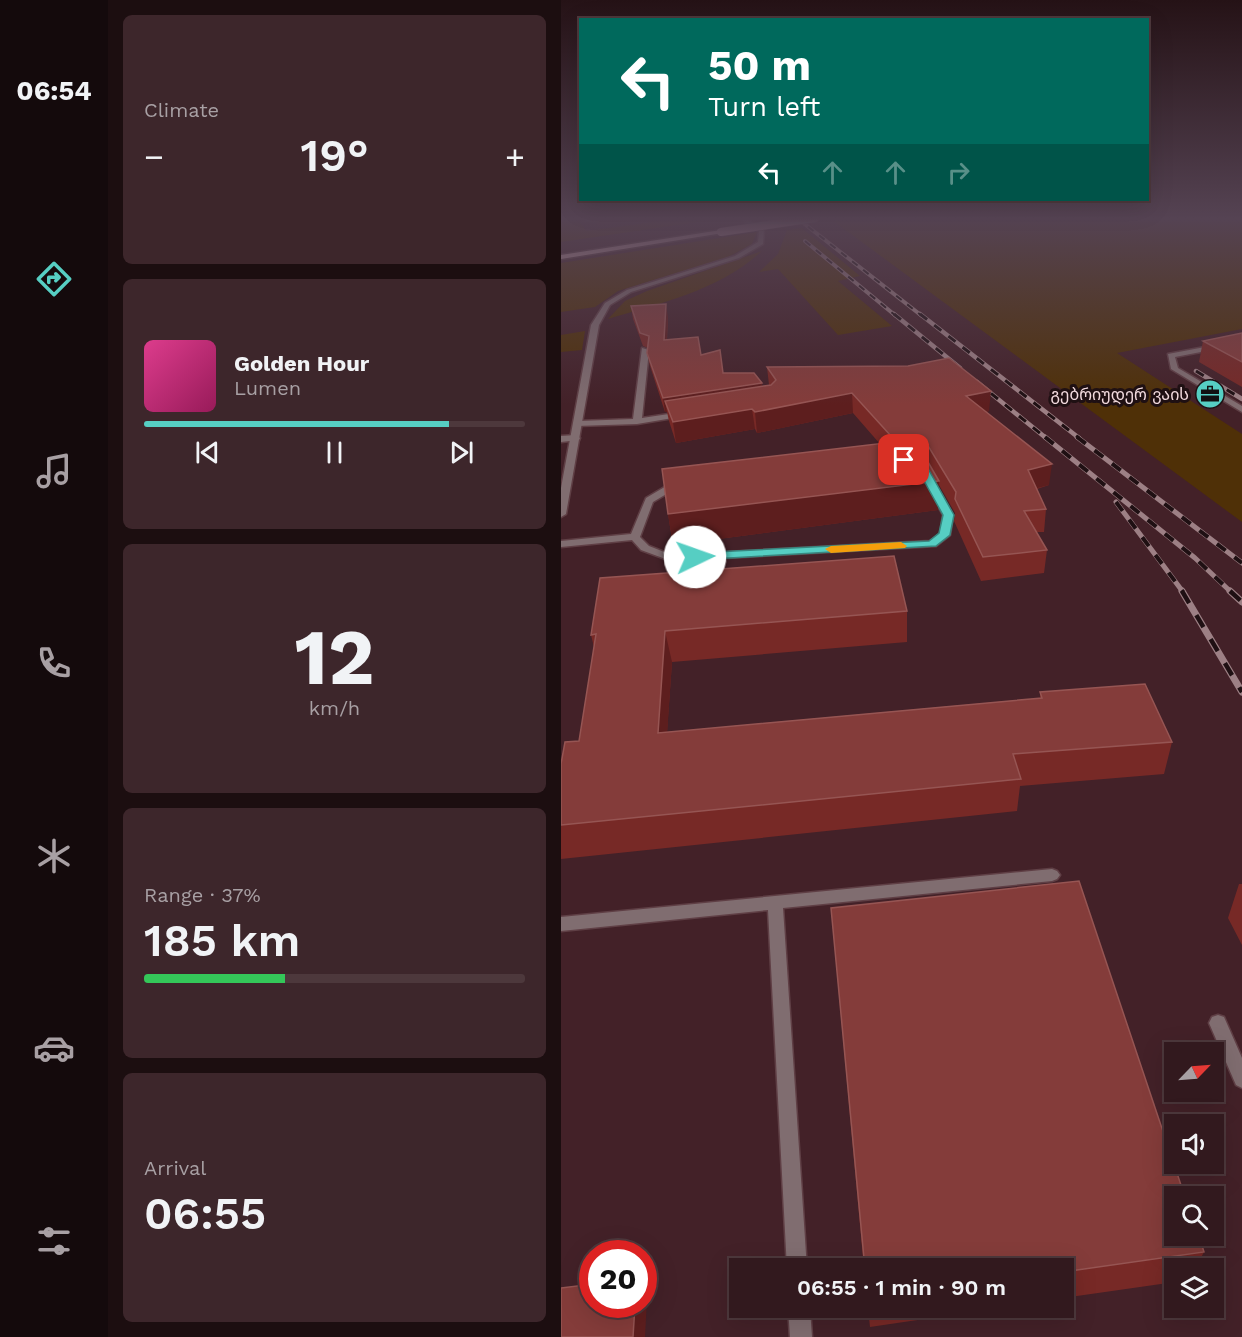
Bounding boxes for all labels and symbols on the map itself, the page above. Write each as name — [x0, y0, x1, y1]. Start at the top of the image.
office icon: გებრიუდერ ვაის — [1194, 378, 1226, 410]
place label: გებრიუდერ ვაის — [1050, 385, 1189, 405]
pin — [878, 434, 929, 485]
position arrow — [663, 525, 727, 589]
north arrow — [1164, 1042, 1224, 1102]
speed limit sign: 20 — [579, 1240, 657, 1318]

